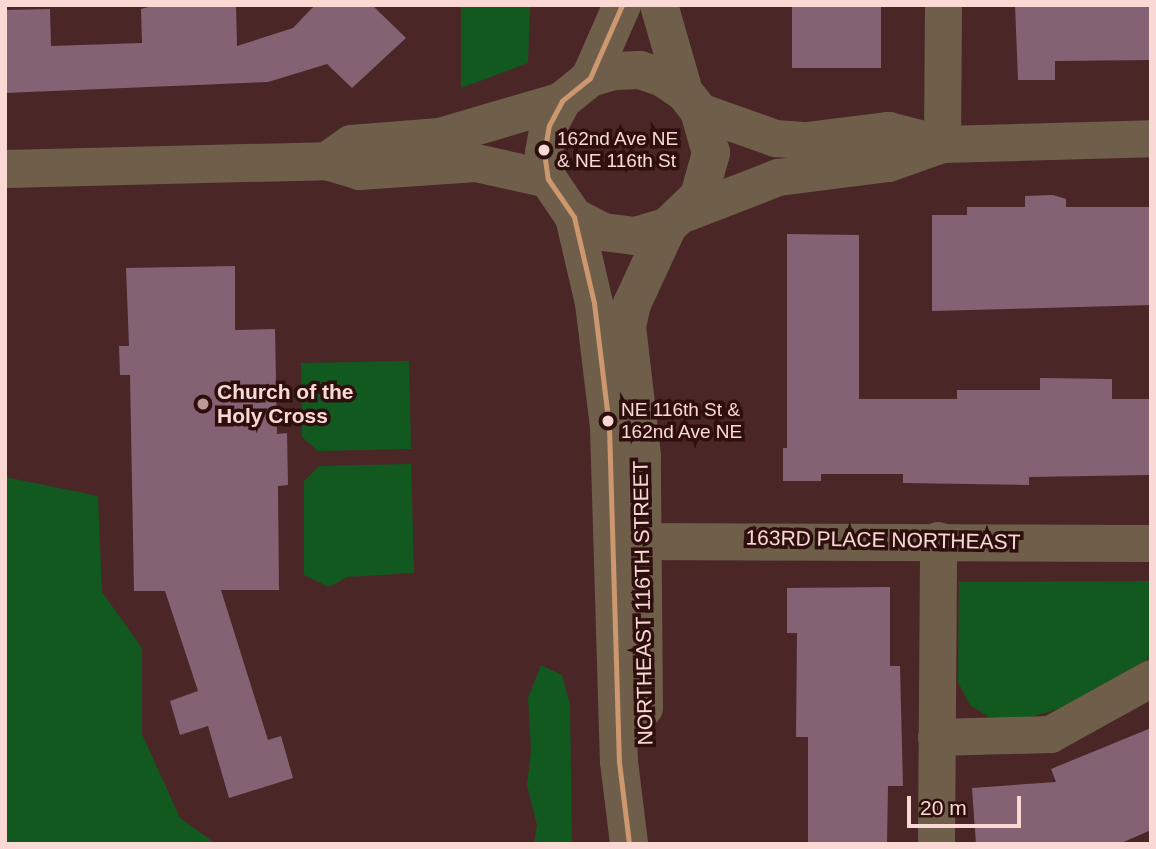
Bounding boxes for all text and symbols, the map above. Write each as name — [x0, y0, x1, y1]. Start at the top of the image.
place label: 162nd Ave NE & NE 116th St — [557, 128, 679, 172]
marker: 162nd Ave NE & NE 116th St — [537, 143, 551, 157]
place label: Church of the Holy Cross — [217, 379, 353, 429]
marker: Church of the Holy Cross — [195, 396, 211, 412]
place label: NE 116th St & 162nd Ave NE — [621, 399, 743, 443]
marker: NE 116th St & 162nd Ave NE — [601, 414, 615, 428]
street label: NORTHEAST 116TH STREET — [628, 460, 658, 746]
street label: 163RD PLACE NORTHEAST — [745, 525, 1021, 555]
scale bar — [911, 782, 1025, 826]
text: 20 m — [920, 796, 967, 819]

